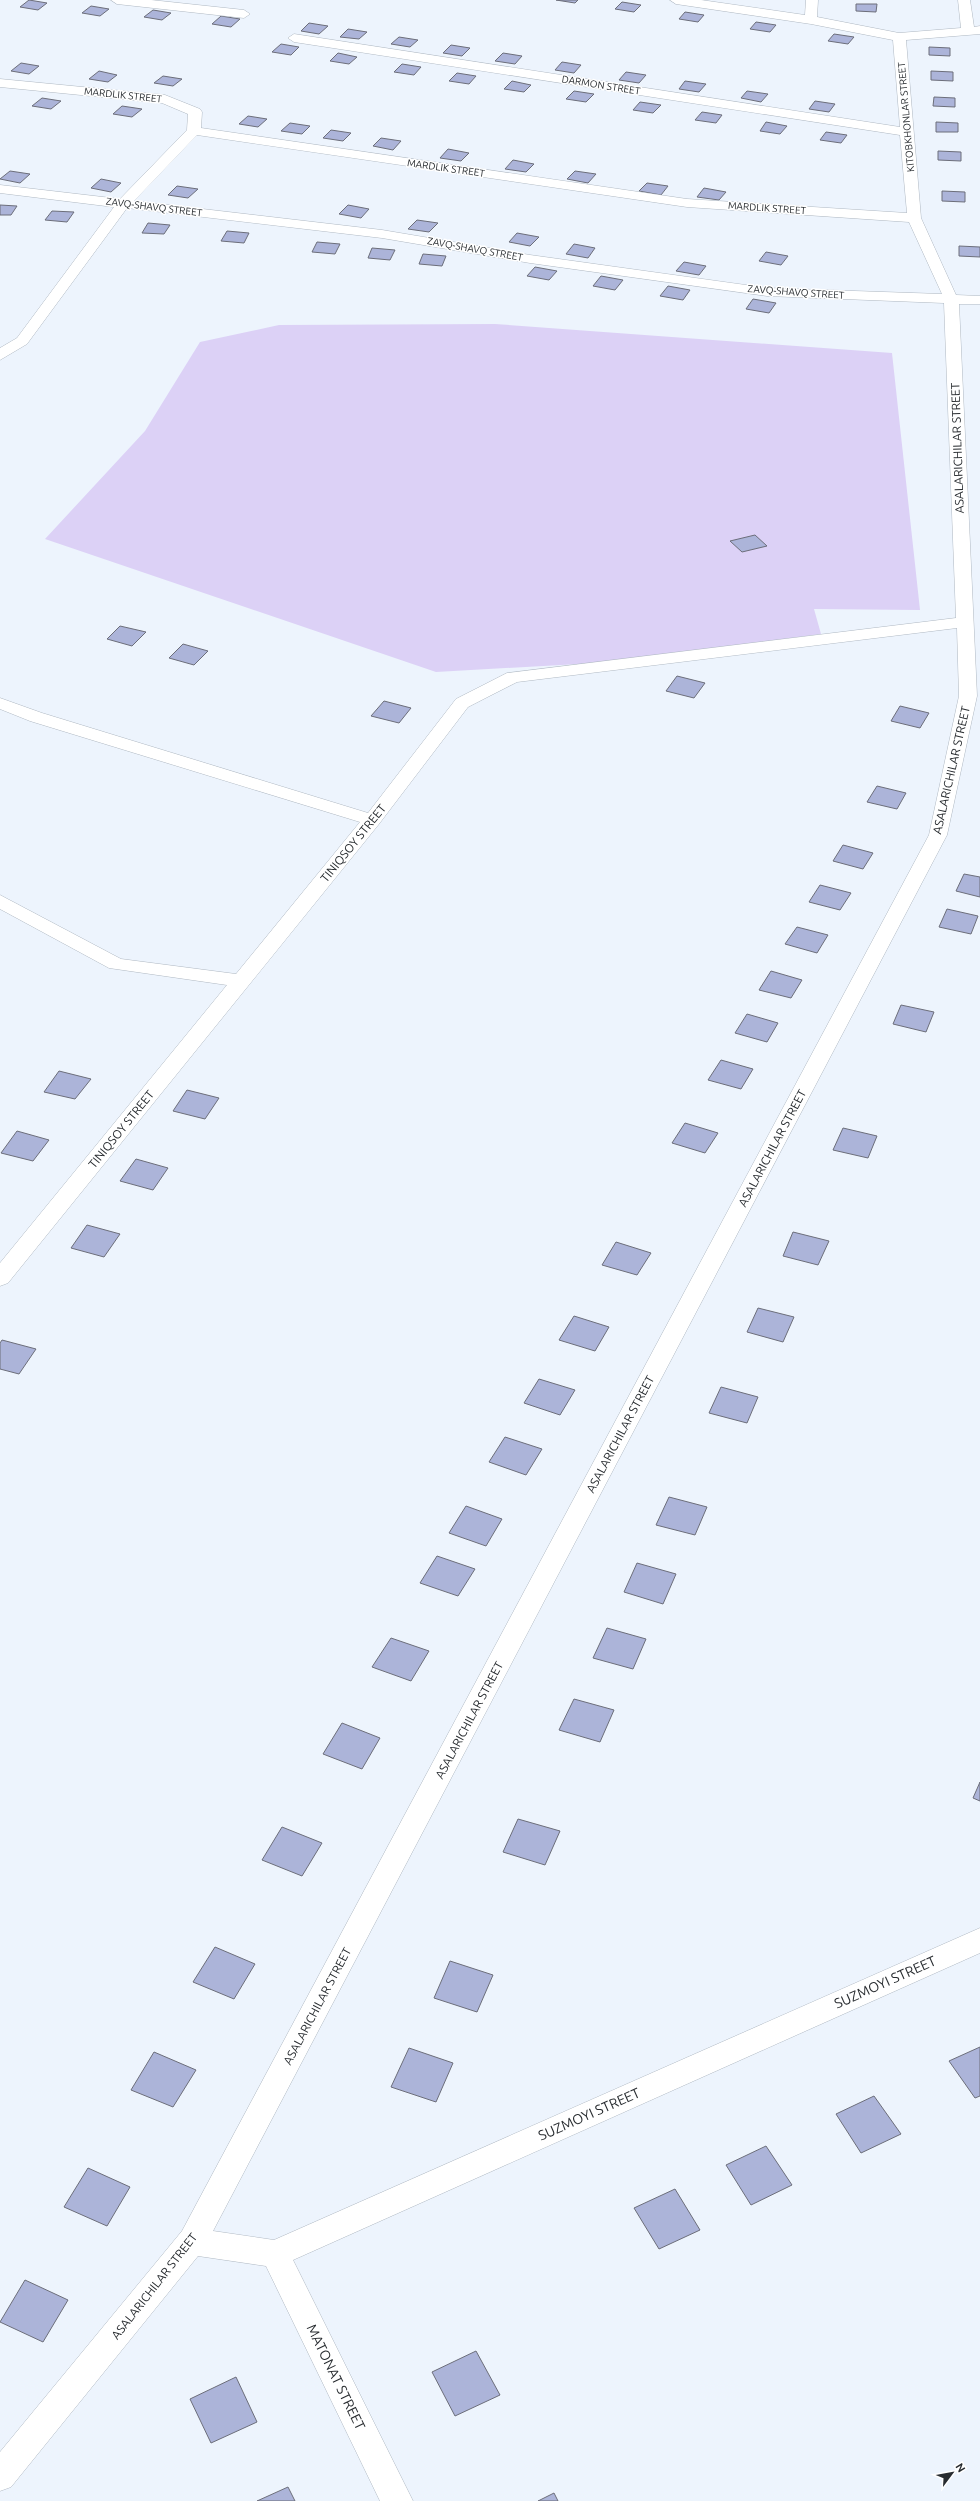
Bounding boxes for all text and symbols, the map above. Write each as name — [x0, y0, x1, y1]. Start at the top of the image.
street label: KITOBKHONLAR STREET — [896, 61, 916, 172]
street label: DARMON STREET — [561, 73, 641, 97]
street label: MARDLIK STREET — [83, 85, 163, 105]
street label: MARDLIK STREET — [406, 157, 486, 179]
street label: ZAVQ-SHAVQ STREET — [105, 196, 203, 218]
street label: MARDLIK STREET — [728, 200, 807, 216]
street label: ZAVQ-SHAVQ STREET — [426, 235, 524, 263]
street label: ZAVQ-SHAVQ STREET — [747, 283, 845, 301]
street label: ASALARICHILAR STREET — [948, 382, 966, 514]
street label: ASALARICHILAR STREET — [930, 705, 972, 835]
street label: TINIQSOY STREET — [318, 801, 389, 884]
street label: TINIQSOY STREET — [86, 1087, 157, 1170]
street label: ASALARICHILAR STREET — [736, 1087, 809, 1209]
street label: ASALARICHILAR STREET — [584, 1373, 657, 1495]
street label: ASALARICHILAR STREET — [433, 1659, 506, 1781]
street label: ASALARICHILAR STREET — [281, 1945, 354, 2067]
street label: SUZMOYI STREET — [832, 1952, 939, 2012]
street label: SUZMOYI STREET — [536, 2084, 643, 2144]
street label: ASALARICHILAR STREET — [109, 2230, 200, 2342]
street label: MATONAT STREET — [303, 2322, 369, 2433]
north arrow — [932, 2453, 972, 2493]
text: N — [953, 2461, 968, 2474]

